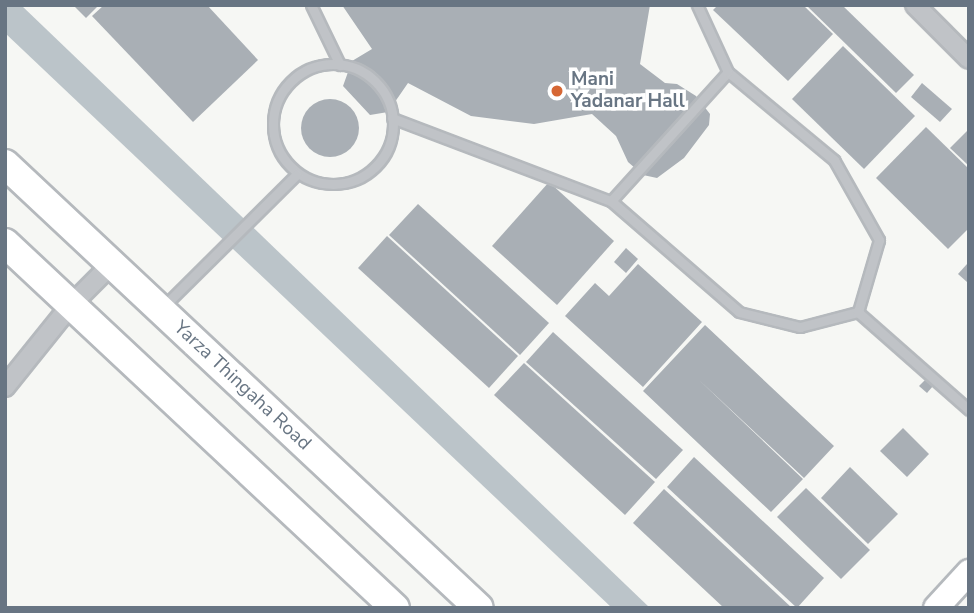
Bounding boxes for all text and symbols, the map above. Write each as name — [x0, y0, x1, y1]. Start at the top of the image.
place label: Mani Yadanar Hall — [571, 69, 685, 113]
marker: Mani Yadanar Hall — [549, 83, 565, 99]
street label: Yarza Thingaha Road — [169, 317, 315, 455]

